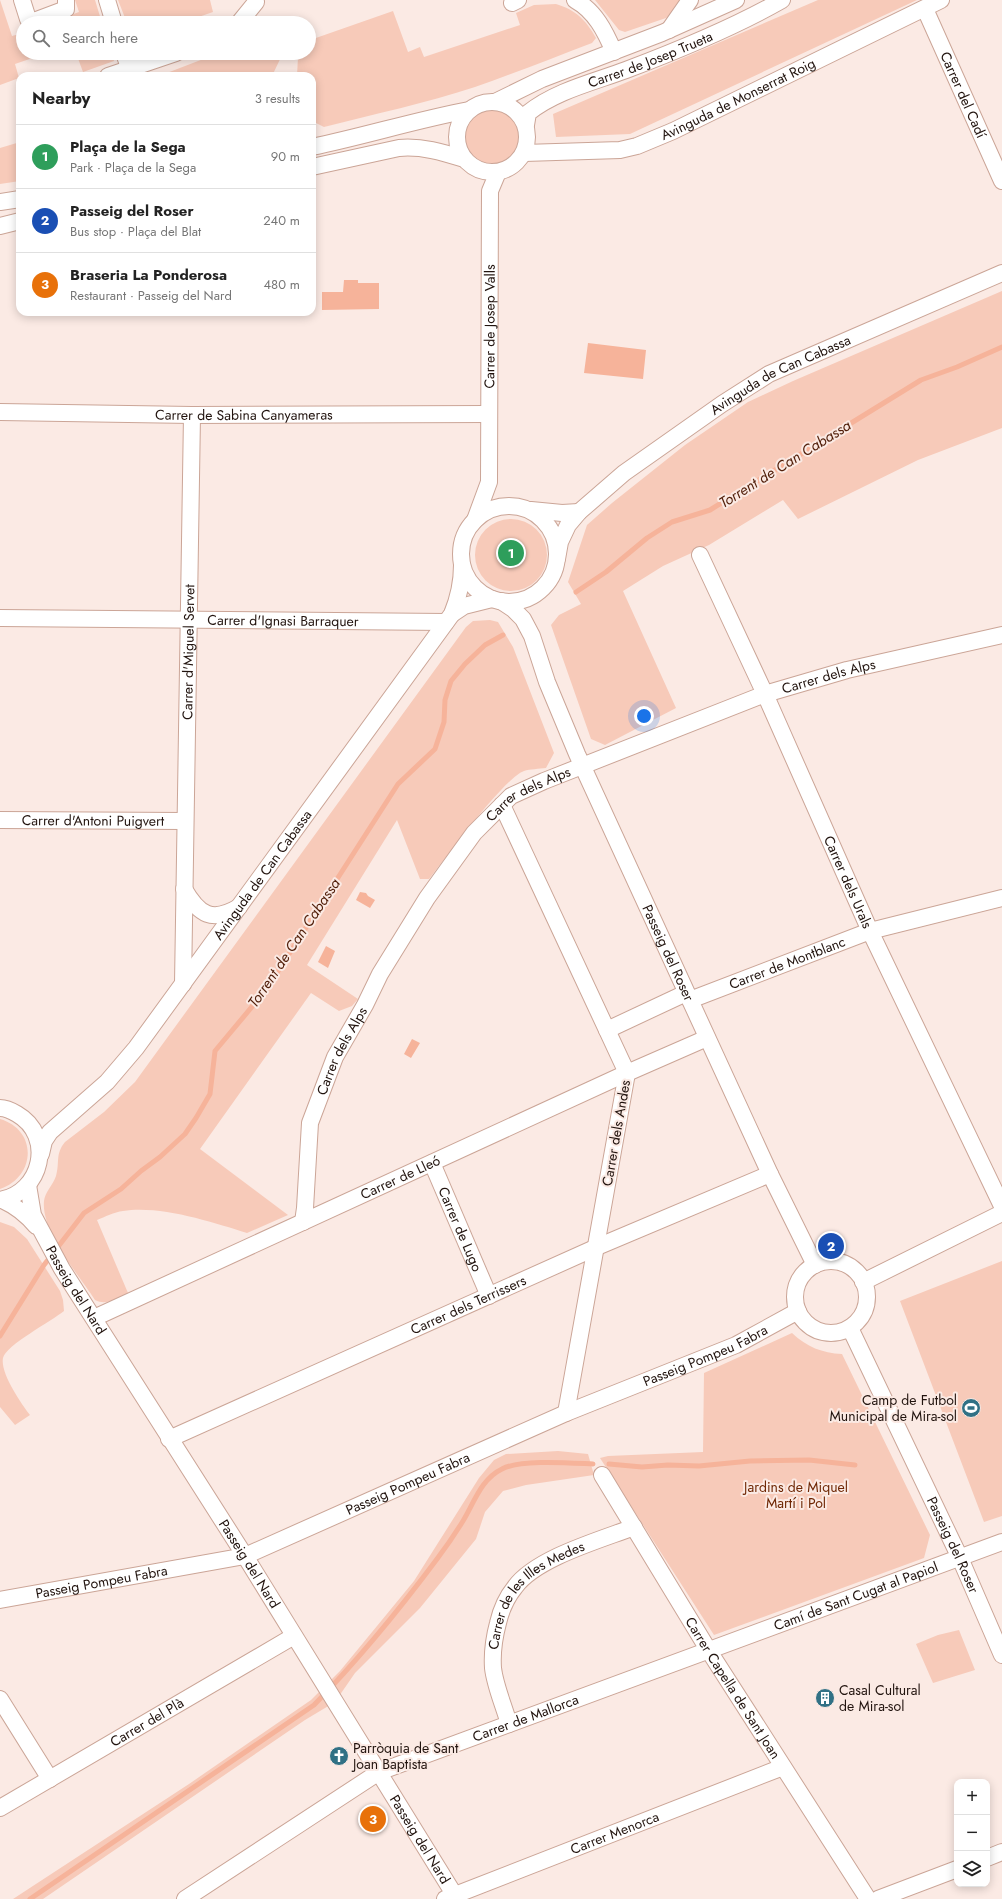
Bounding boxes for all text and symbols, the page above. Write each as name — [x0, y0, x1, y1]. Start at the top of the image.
search box — [16, 16, 316, 60]
street label: Carrer de Josep Trueta — [585, 26, 716, 92]
icon: search — [30, 27, 52, 49]
text: Search here — [62, 27, 138, 49]
street label: Carrer del Cadí — [935, 48, 992, 142]
street label: Avinguda de Monserrat Roig — [658, 53, 819, 145]
text: Nearby — [32, 86, 90, 110]
text: 3 results — [255, 89, 300, 108]
text: Plaça de la Sega — [70, 136, 186, 158]
text: 1 — [42, 147, 48, 166]
text: 90 m — [271, 147, 300, 166]
text: Park · Plaça de la Sega — [70, 158, 196, 177]
text: Passeig del Roser — [70, 200, 194, 222]
text: 2 — [41, 211, 49, 230]
text: 240 m — [263, 211, 300, 230]
text: Bus stop · Plaça del Blat — [70, 222, 201, 241]
text: Braseria La Ponderosa — [70, 264, 227, 286]
street label: Carrer de Josep Valls — [479, 264, 500, 389]
text: 3 — [41, 275, 49, 294]
text: 480 m — [263, 275, 300, 294]
text: Restaurant · Passeig del Nard — [70, 286, 232, 305]
street label: Avinguda de Can Cabassa — [706, 330, 854, 419]
street label: Carrer de Sabina Canyameras — [155, 404, 333, 425]
water label: Torrent de Can Cabassa — [715, 414, 856, 514]
pin: 1 — [498, 538, 524, 568]
street label: Carrer d'Miguel Servet — [177, 583, 199, 720]
street label: Carrer d'Ignasi Barraquer — [207, 610, 359, 631]
street label: Carrer dels Alps — [779, 654, 878, 699]
your location — [634, 706, 654, 726]
street label: Carrer dels Alps — [481, 761, 574, 826]
street label: Avinguda de Can Cabassa — [208, 806, 316, 944]
street label: Carrer d'Antoni Puigvert — [22, 810, 165, 831]
street label: Carrer dels Urals — [819, 832, 878, 932]
water label: Torrent de Can Cabassa — [242, 873, 346, 1012]
street label: Passeig del Roser — [638, 901, 699, 1005]
street label: Carrer de Montblanc — [726, 931, 848, 994]
street label: Carrer dels Alps — [311, 1003, 372, 1098]
street label: Carrer dels Andes — [597, 1078, 635, 1188]
street label: Carrer de Lleó — [357, 1150, 444, 1204]
street label: Carrer de Lugo — [433, 1184, 487, 1275]
pin: 2 — [818, 1231, 844, 1261]
street label: Passeig del Nard — [41, 1242, 111, 1338]
street label: Carrer dels Terrissers — [407, 1270, 530, 1339]
street label: Passeig Pompeu Fabra — [640, 1320, 771, 1391]
place label: Camp de Futbol Municipal de Mira-sol — [830, 1390, 957, 1426]
sports icon: Camp de Futbol Municipal de Mira-sol — [960, 1397, 982, 1419]
street label: Passeig Pompeu Fabra — [342, 1447, 473, 1520]
park label: Jardins de Miquel Martí i Pol — [742, 1477, 848, 1513]
street label: Passeig del Roser — [922, 1493, 984, 1596]
street label: Passeig del Nard — [214, 1515, 285, 1612]
street label: Carrer de les Illes Medes — [483, 1536, 588, 1651]
street label: Camí de Sant Cugat al Papiol — [771, 1557, 941, 1635]
street label: Passeig Pompeu Fabra — [34, 1560, 169, 1603]
street label: Carrer Capella de Sant Joan — [681, 1613, 786, 1763]
place label: Casal Cultural de Mira-sol — [839, 1680, 921, 1716]
building icon: Casal Cultural de Mira-sol — [814, 1687, 836, 1709]
street label: Carrer de Mallorca — [470, 1689, 581, 1747]
street label: Carrer del Plà — [106, 1693, 187, 1752]
place label: Parròquia de Sant Joan Baptista — [351, 1738, 459, 1774]
church icon: Parròquia de Sant Joan Baptista — [328, 1745, 350, 1767]
map controls — [954, 1779, 990, 1887]
button: + — [954, 1779, 990, 1815]
street label: Passeig del Nard — [385, 1791, 455, 1888]
pin: 3 — [360, 1804, 386, 1834]
street label: Carrer Menorca — [567, 1806, 662, 1859]
button: − — [954, 1815, 990, 1851]
button: layers — [954, 1851, 990, 1887]

